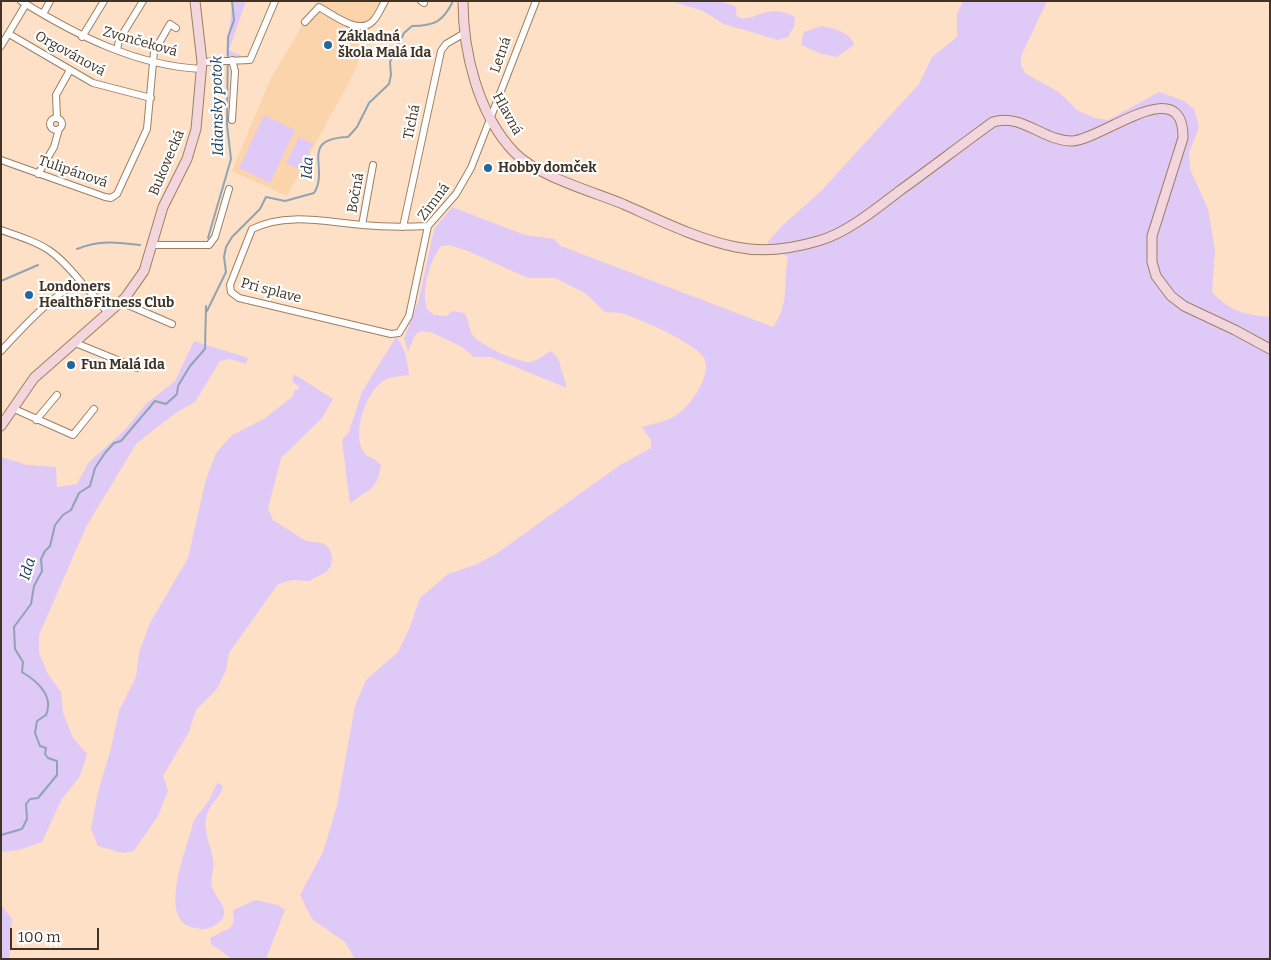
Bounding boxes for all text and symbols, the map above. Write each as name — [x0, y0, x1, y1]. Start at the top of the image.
street label: Zvončeková — [101, 23, 179, 61]
street label: Orgovánová — [32, 28, 108, 80]
place label: Základná škola Malá Ida — [338, 29, 431, 62]
street label: Letná — [487, 35, 515, 75]
marker: Základná škola Malá Ida — [322, 39, 334, 51]
water label: Idiansky potok — [208, 56, 228, 156]
street label: Hlavná — [488, 90, 526, 138]
street label: Tichá — [400, 103, 424, 141]
street label: Bukovecká — [146, 128, 188, 198]
street label: Tulipánová — [36, 152, 110, 192]
water label: Ida — [298, 156, 318, 180]
place label: Hobby domček — [498, 160, 596, 176]
marker: Hobby domček — [482, 162, 494, 174]
street label: Bočná — [344, 172, 368, 214]
street label: Zimná — [414, 180, 454, 224]
street label: Pri splave — [239, 275, 303, 307]
place label: Londoners Health&Fitness Club — [39, 279, 174, 312]
marker: Londoners Health&Fitness Club — [23, 289, 35, 301]
place label: Fun Malá Ida — [81, 357, 165, 373]
marker: Fun Malá Ida — [65, 359, 77, 371]
water label: Ida — [16, 556, 40, 582]
scale bar — [12, 918, 101, 950]
text: 100 m — [18, 928, 61, 946]

